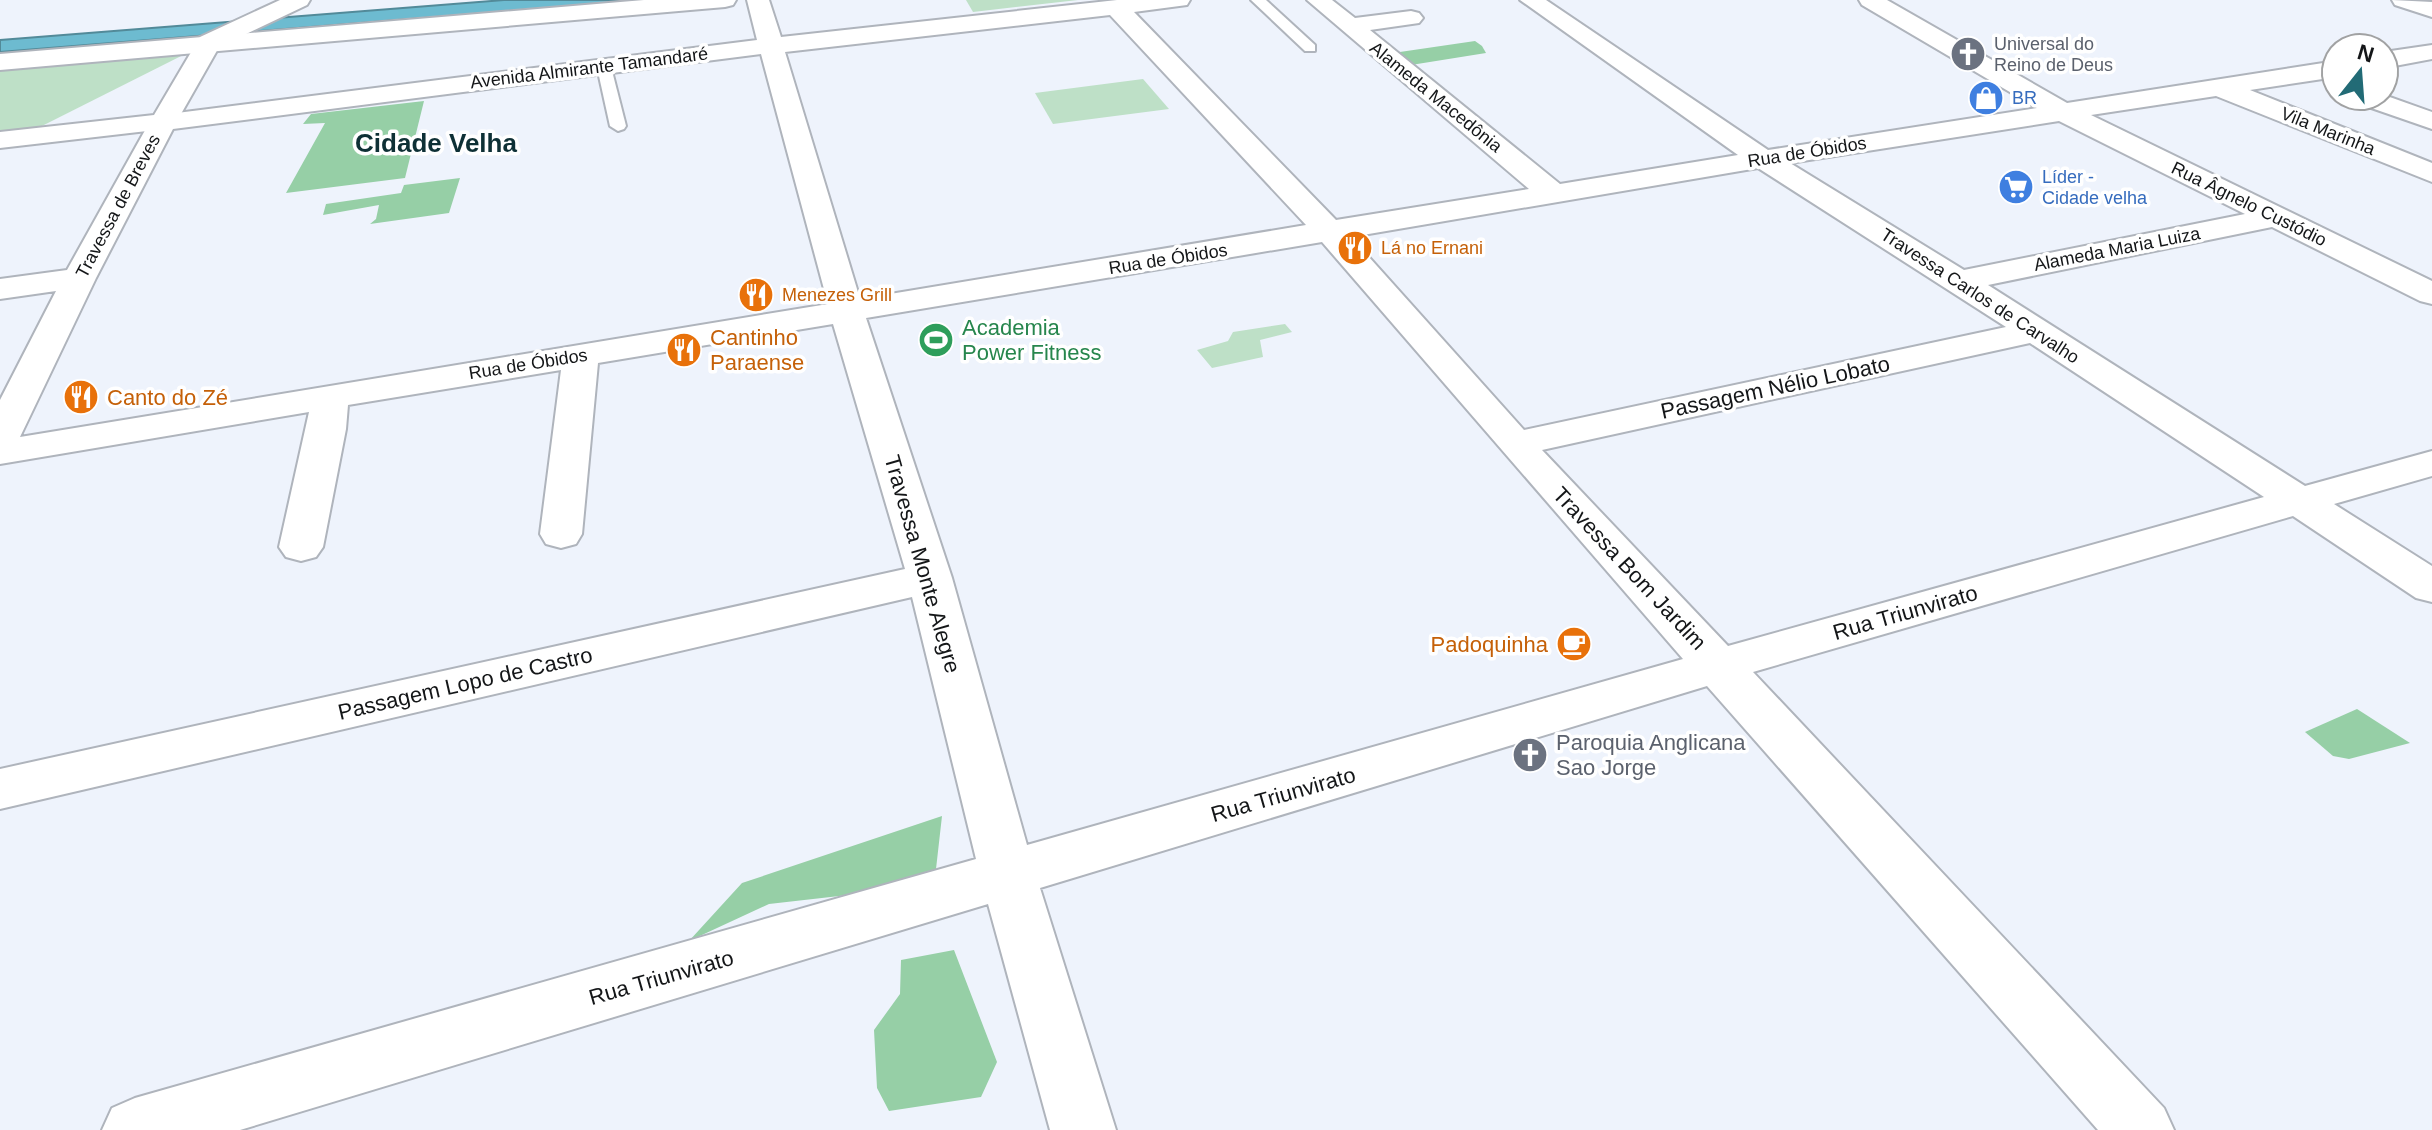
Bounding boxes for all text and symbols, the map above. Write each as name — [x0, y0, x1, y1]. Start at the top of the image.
north arrow — [2320, 32, 2400, 112]
place label: Universal do Reino de Deus — [1994, 34, 2113, 75]
church icon: Universal do Reino de Deus — [1949, 35, 1987, 73]
street label: Alameda Macedônia — [1366, 38, 1507, 157]
text: N — [2354, 39, 2377, 68]
street label: Avenida Almirante Tamandaré — [469, 43, 709, 93]
shop icon: BR — [1967, 79, 2005, 117]
place label: BR — [2012, 88, 2037, 108]
street label: Vila Marinha — [2278, 103, 2379, 159]
district label: Cidade Velha — [355, 128, 517, 158]
street label: Travessa de Breves — [72, 131, 164, 281]
street label: Rua de Óbidos — [1746, 132, 1868, 171]
street label: Rua Âgnelo Custódio — [2168, 158, 2330, 250]
place label: Líder - Cidade velha — [2042, 167, 2148, 208]
supermarket icon: Líder - Cidade velha — [1997, 168, 2035, 206]
street label: Alameda Maria Luiza — [2032, 223, 2203, 275]
street label: Travessa Carlos de Carvalho — [1877, 224, 2083, 368]
restaurant icon: Lá no Ernani — [1336, 229, 1374, 267]
place label: Lá no Ernani — [1381, 238, 1483, 258]
street label: Rua de Óbidos — [1107, 239, 1229, 278]
restaurant icon: Menezes Grill — [737, 276, 775, 314]
place label: Menezes Grill — [782, 285, 892, 305]
place label: Academia Power Fitness — [962, 315, 1101, 365]
sports icon: Academia Power Fitness — [917, 321, 955, 359]
place label: Cantinho Paraense — [710, 325, 804, 375]
restaurant icon: Cantinho Paraense — [665, 331, 703, 369]
street label: Rua de Óbidos — [467, 344, 589, 383]
street label: Passagem Nélio Lobato — [1658, 351, 1892, 424]
restaurant icon: Canto do Zé — [62, 378, 100, 416]
place label: Canto do Zé — [107, 385, 228, 410]
street label: Travessa Monte Alegre — [879, 452, 966, 676]
street label: Travessa Bom Jardim — [1548, 482, 1711, 655]
street label: Rua Triunvirato — [1830, 580, 1980, 645]
cafe icon: Padoquinha — [1555, 625, 1593, 663]
place label: Padoquinha — [1431, 632, 1549, 657]
street label: Passagem Lopo de Castro — [335, 642, 595, 725]
place label: Paroquia Anglicana Sao Jorge — [1556, 730, 1746, 780]
church icon: Paroquia Anglicana Sao Jorge — [1511, 736, 1549, 774]
street label: Rua Triunvirato — [1208, 762, 1358, 827]
street label: Rua Triunvirato — [586, 945, 736, 1010]

